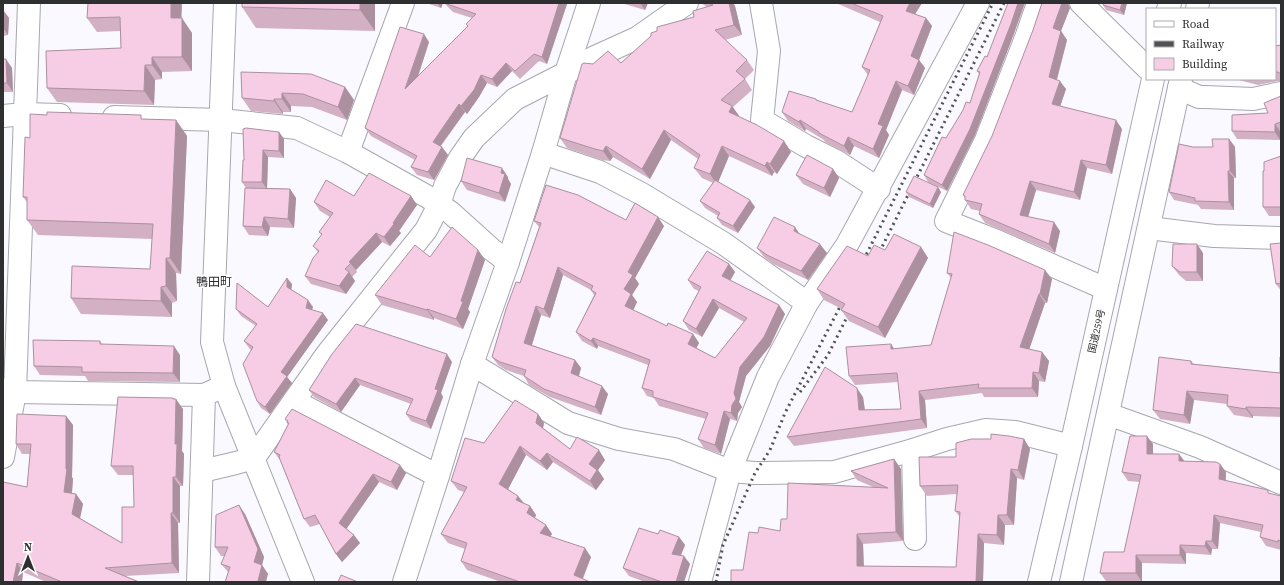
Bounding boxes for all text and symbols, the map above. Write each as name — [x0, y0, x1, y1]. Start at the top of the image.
legend — [1146, 8, 1276, 80]
text: Road — [1182, 16, 1209, 32]
text: Railway — [1182, 36, 1225, 52]
text: Building — [1182, 56, 1227, 72]
district label: 鴨田町 — [196, 274, 232, 290]
street label: 国道259号 — [1085, 308, 1108, 354]
north arrow — [8, 537, 48, 577]
text: N — [24, 540, 32, 555]

